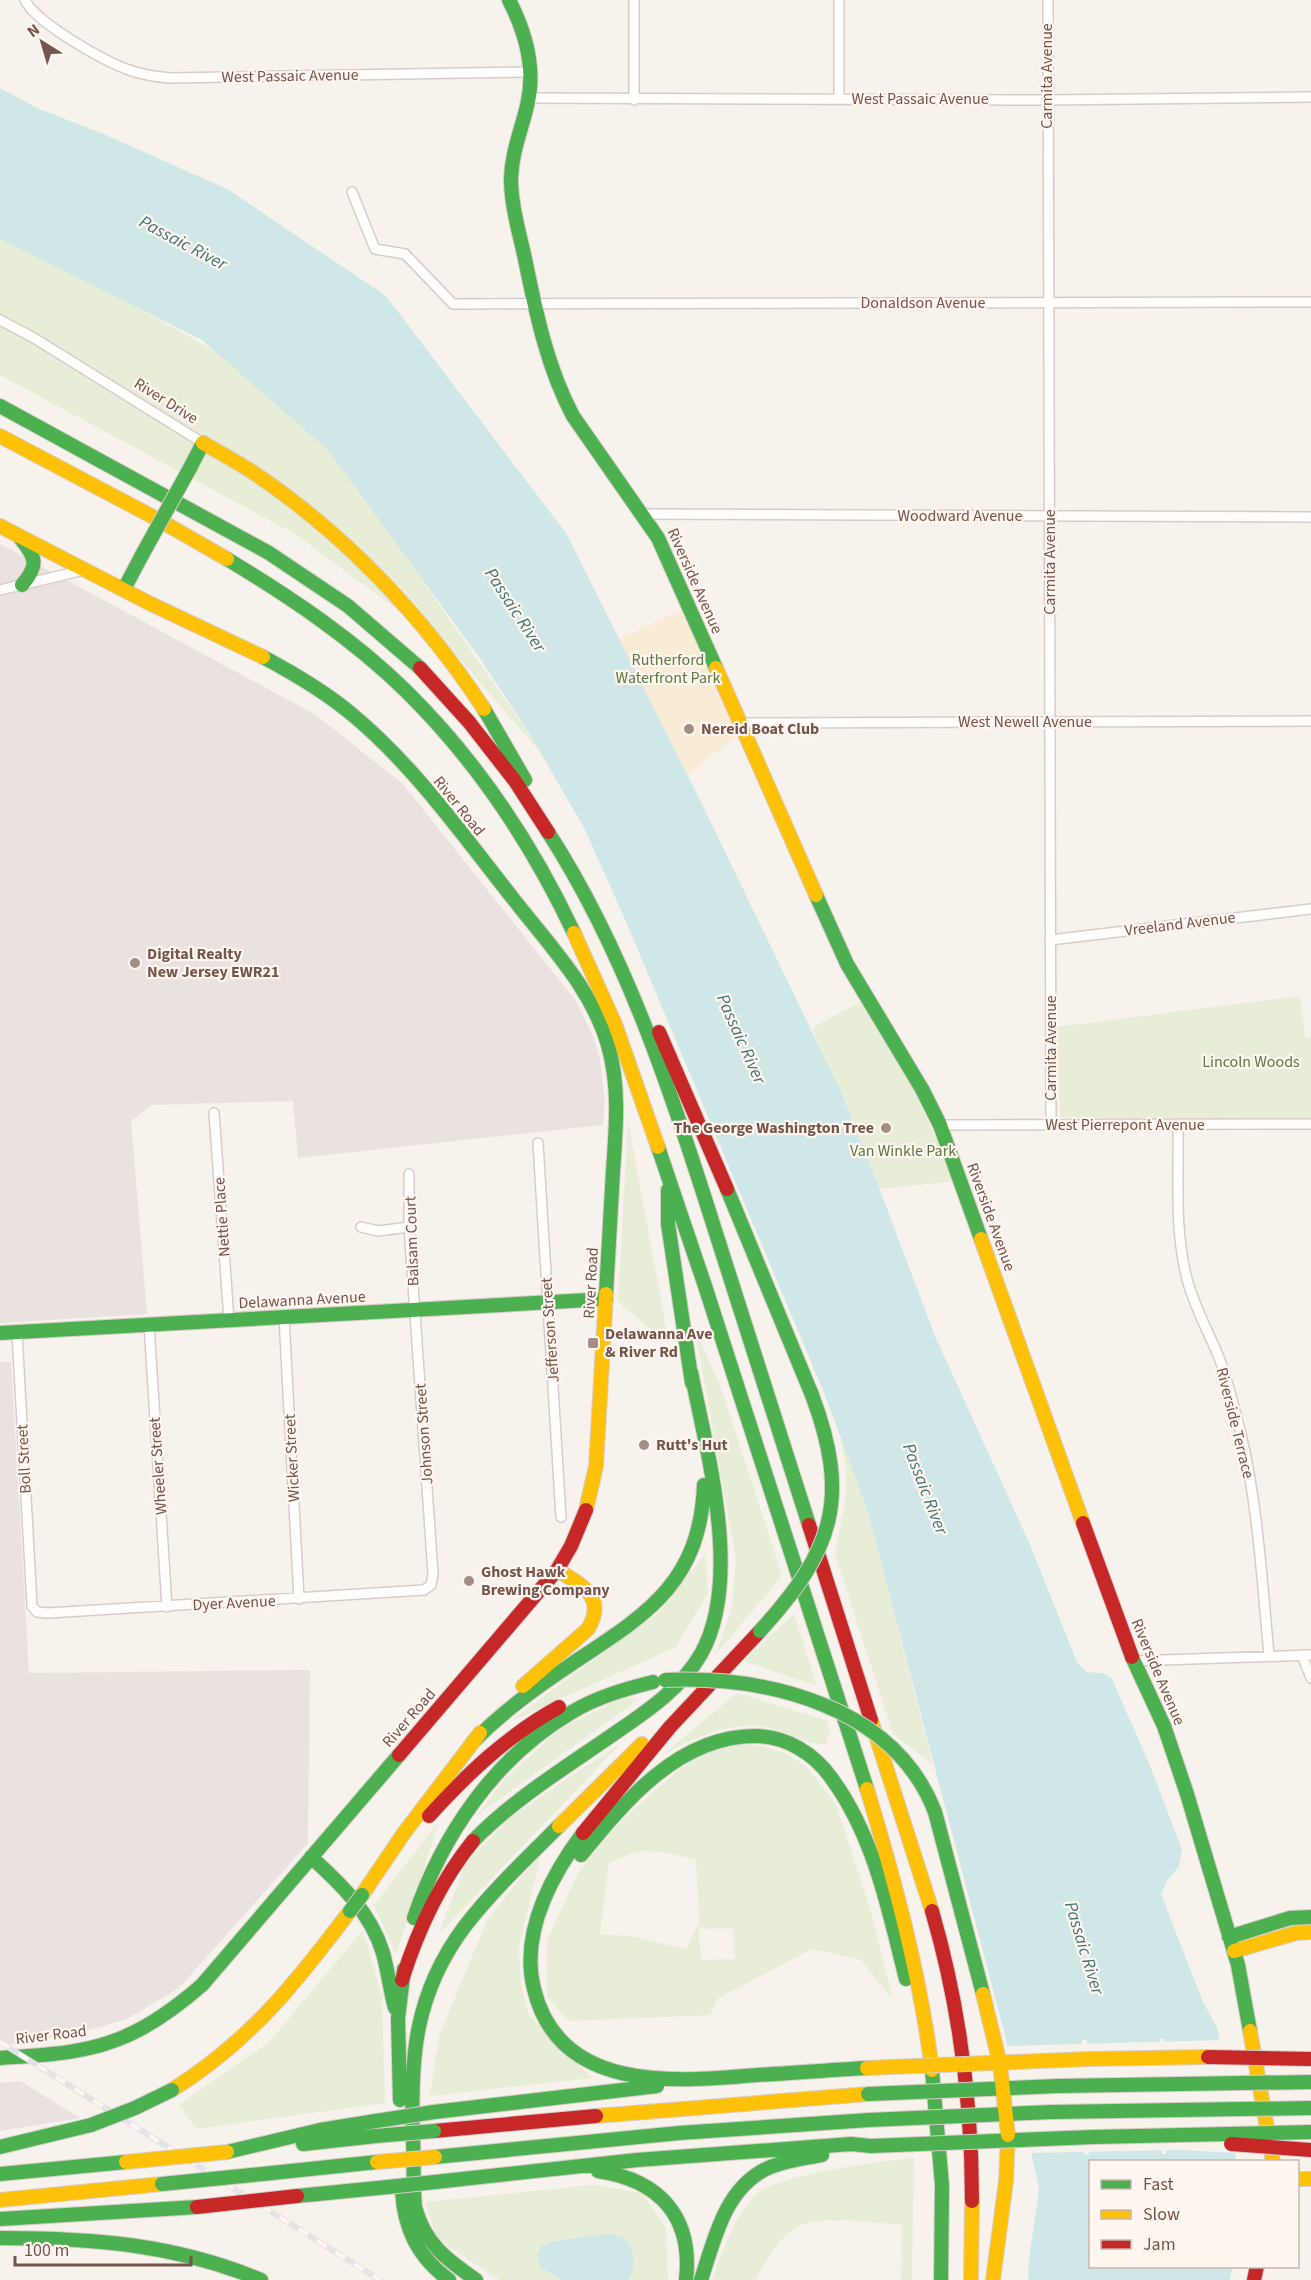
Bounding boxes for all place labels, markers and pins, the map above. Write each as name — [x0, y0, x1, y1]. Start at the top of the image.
place label: Nereid Boat Club — [701, 718, 819, 740]
marker: Nereid Boat Club — [682, 722, 696, 736]
place label: Digital Realty New Jersey EWR21 — [147, 943, 279, 983]
marker: Digital Realty New Jersey EWR21 — [128, 956, 142, 970]
place label: The George Washington Tree — [673, 1117, 874, 1139]
marker: The George Washington Tree — [879, 1121, 893, 1135]
place label: Delawanna Ave & River Rd — [605, 1323, 713, 1363]
marker: Delawanna Ave & River Rd — [586, 1336, 600, 1350]
place label: Rutt's Hut — [656, 1434, 728, 1456]
marker: Rutt's Hut — [637, 1438, 651, 1452]
place label: Ghost Hawk Brewing Company — [481, 1561, 610, 1601]
marker: Ghost Hawk Brewing Company — [462, 1574, 476, 1588]

